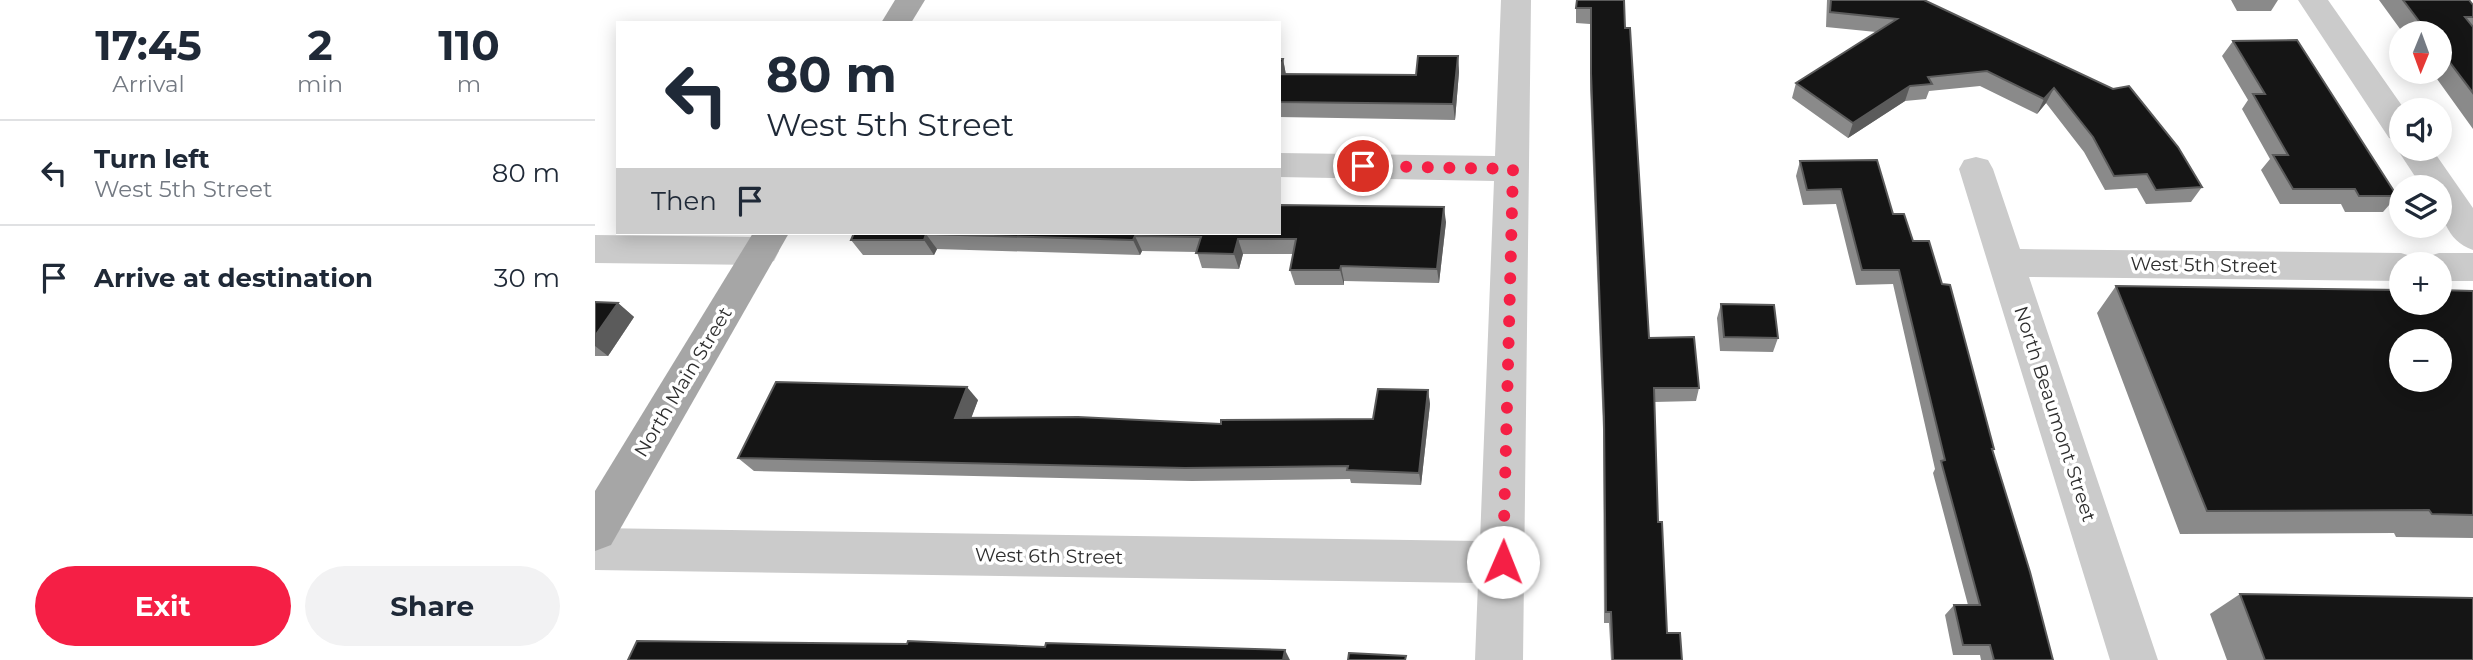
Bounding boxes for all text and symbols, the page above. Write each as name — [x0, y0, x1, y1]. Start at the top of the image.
text: 17:45 — [95, 19, 202, 71]
text: 2 — [308, 19, 332, 71]
text: 110 — [438, 19, 500, 71]
north arrow — [2389, 21, 2452, 84]
map controls — [2389, 21, 2452, 392]
text: 80 m — [766, 45, 897, 104]
icon: left — [651, 49, 742, 140]
text: Arrival — [112, 70, 185, 98]
text: min — [297, 70, 343, 98]
text: m — [457, 70, 481, 98]
button: sound — [2389, 98, 2452, 161]
text: West 5th Street — [766, 105, 1014, 144]
pin — [1333, 136, 1393, 196]
text: Turn left — [94, 143, 210, 175]
icon: arrive — [1344, 147, 1382, 185]
icon: left — [35, 154, 73, 192]
text: 80 m — [492, 157, 560, 189]
text: West 5th Street — [94, 175, 272, 203]
button: layers — [2389, 175, 2452, 238]
icon: arrive — [731, 182, 769, 220]
text: Then — [651, 185, 717, 217]
street label: West 5th Street — [2130, 252, 2278, 278]
button: + — [2389, 252, 2452, 315]
icon: arrive — [35, 259, 73, 297]
text: Arrive at destination — [94, 262, 373, 294]
text: 30 m — [494, 262, 560, 294]
street label: North Main Street — [629, 303, 737, 461]
street label: North Beaumont Street — [2009, 303, 2101, 525]
button: − — [2389, 329, 2452, 392]
position arrow — [1466, 525, 1540, 599]
street label: West 6th Street — [975, 543, 1123, 569]
button: Exit — [35, 566, 291, 646]
button: Share — [305, 566, 560, 646]

